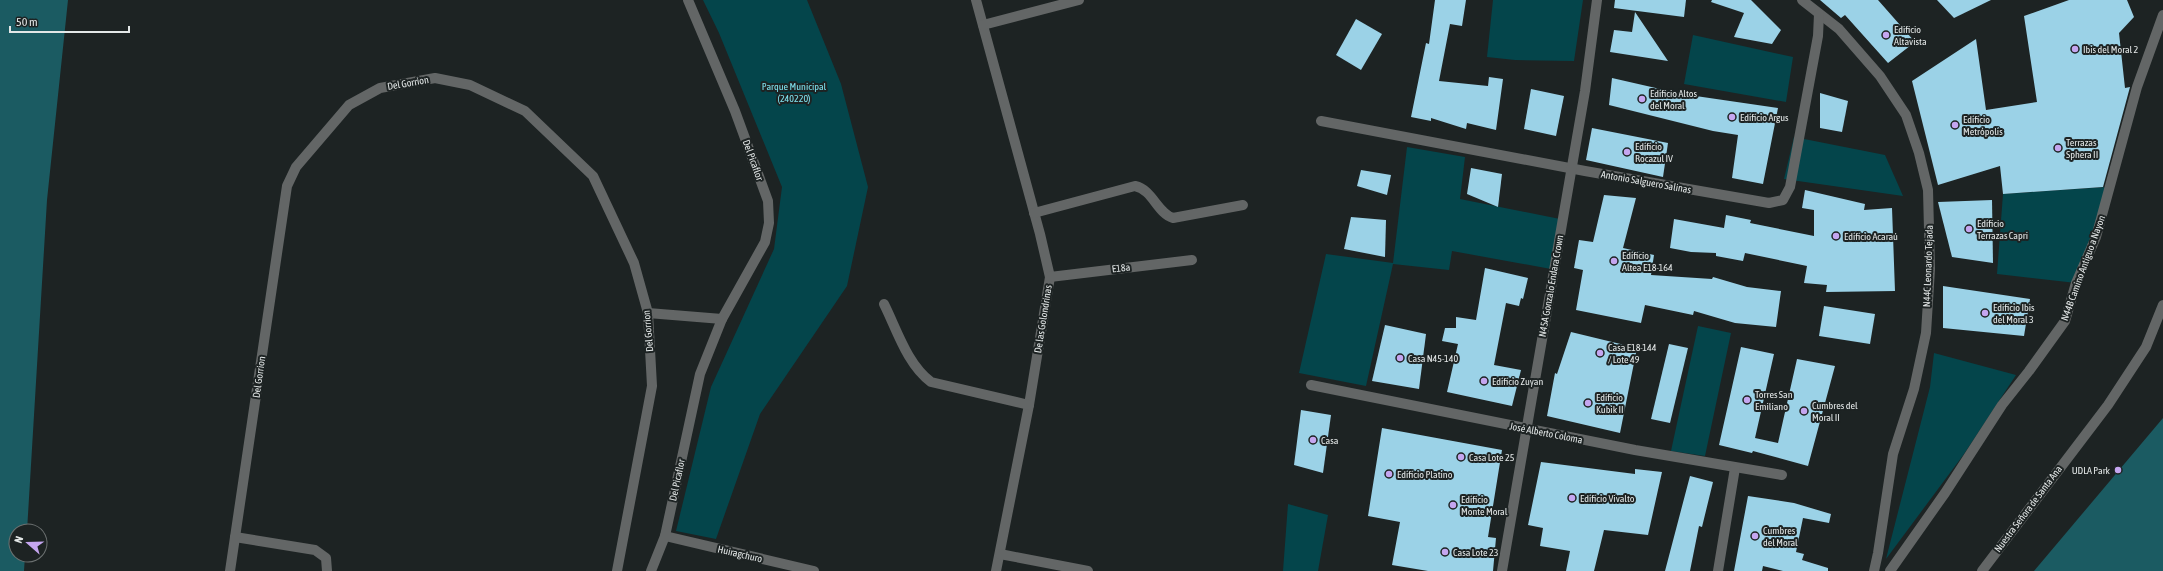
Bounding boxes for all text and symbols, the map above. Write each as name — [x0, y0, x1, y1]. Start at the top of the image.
scale bar — [10, 8, 129, 34]
text: 50 m — [16, 15, 38, 29]
place label: Edificio Altavista — [1894, 24, 1927, 47]
marker: Edificio Altavista — [1881, 30, 1891, 40]
marker: Ibis del Moral 2 — [2070, 44, 2080, 54]
place label: Ibis del Moral 2 — [2083, 44, 2139, 55]
street label: Del Gorrion — [386, 74, 430, 92]
park label: Parque Municipal (240220) — [762, 81, 827, 104]
place label: Edificio Altos del Moral — [1650, 88, 1697, 111]
marker: Edificio Altos del Moral — [1637, 94, 1647, 104]
marker: Edificio Argus — [1727, 112, 1737, 122]
place label: Edificio Argus — [1740, 112, 1789, 123]
place label: Edificio Metrópolis — [1963, 114, 2003, 137]
marker: Edificio Metrópolis — [1950, 120, 1960, 130]
place label: Terrazas Sphera II — [2066, 137, 2098, 160]
street label: Del Picaflor — [741, 138, 766, 183]
place label: Edificio Rocazul IV — [1635, 141, 1673, 164]
marker: Terrazas Sphera II — [2053, 143, 2063, 153]
marker: Edificio Rocazul IV — [1622, 147, 1632, 157]
street label: Antonio Salguero Salinas — [1600, 169, 1692, 195]
street label: N44B Camino Antiguo a Nayon — [2059, 214, 2107, 322]
place label: Edificio Terrazas Capri — [1977, 218, 2028, 241]
street label: N44C Leonardo Tejada — [1921, 224, 1935, 307]
marker: Edificio Terrazas Capri — [1964, 224, 1974, 234]
marker: Edificio Acaraú — [1831, 231, 1841, 241]
place label: Edificio Acaraú — [1844, 231, 1898, 242]
street label: N45A Gonzalo Endara Crown — [1537, 234, 1565, 338]
place label: Edificio Altea E18-164 — [1622, 250, 1673, 273]
marker: Edificio Altea E18-164 — [1609, 256, 1619, 266]
street label: E18a — [1111, 261, 1131, 275]
street label: De las Golondrinas — [1032, 284, 1054, 354]
place label: Edificio Ibis del Moral 3 — [1993, 302, 2035, 325]
marker: Edificio Ibis del Moral 3 — [1980, 308, 1990, 318]
street label: Del Gorrion — [641, 310, 655, 352]
place label: Casa E18-144 / Lote 49 — [1608, 342, 1657, 365]
marker: Casa E18-144 / Lote 49 — [1595, 348, 1605, 358]
marker: Casa N45-140 — [1395, 353, 1405, 363]
place label: Casa N45-140 — [1408, 353, 1458, 364]
street label: Del Gorrion — [251, 355, 267, 399]
marker: Edificio Zuyan — [1479, 376, 1489, 386]
place label: Edificio Zuyan — [1492, 376, 1543, 387]
place label: Torres San Emiliano — [1755, 389, 1793, 412]
place label: Edificio Kubik II — [1596, 392, 1624, 415]
marker: Torres San Emiliano — [1742, 395, 1752, 405]
marker: Edificio Kubik II — [1583, 398, 1593, 408]
place label: Cumbres del Moral II — [1812, 400, 1858, 423]
marker: Cumbres del Moral II — [1799, 406, 1809, 416]
street label: José Alberto Coloma — [1509, 421, 1584, 446]
marker: Casa — [1308, 435, 1318, 445]
place label: Casa — [1321, 435, 1339, 446]
marker: Casa Lote 25 — [1456, 452, 1466, 462]
place label: Casa Lote 25 — [1469, 452, 1515, 463]
street label: Del Picaflor — [667, 457, 687, 502]
street label: Nuestra Señora de Santa Ana — [1992, 463, 2064, 554]
place label: UDLA Park — [2072, 465, 2111, 476]
marker: UDLA Park — [2113, 465, 2123, 475]
marker: Edificio Platino — [1384, 469, 1394, 479]
place label: Edificio Platino — [1397, 469, 1453, 480]
marker: Edificio Vivalto — [1567, 493, 1577, 503]
place label: Edificio Vivalto — [1580, 493, 1635, 504]
place label: Edificio Monte Moral — [1461, 494, 1508, 517]
marker: Edificio Monte Moral — [1448, 500, 1458, 510]
north arrow — [8, 523, 48, 563]
place label: Cumbres del Moral — [1763, 525, 1798, 548]
marker: Cumbres del Moral — [1750, 531, 1760, 541]
text: N — [12, 534, 25, 545]
street label: Huiragchuro — [717, 544, 764, 565]
marker: Casa Lote 23 — [1440, 547, 1450, 557]
place label: Casa Lote 23 — [1453, 547, 1499, 558]

